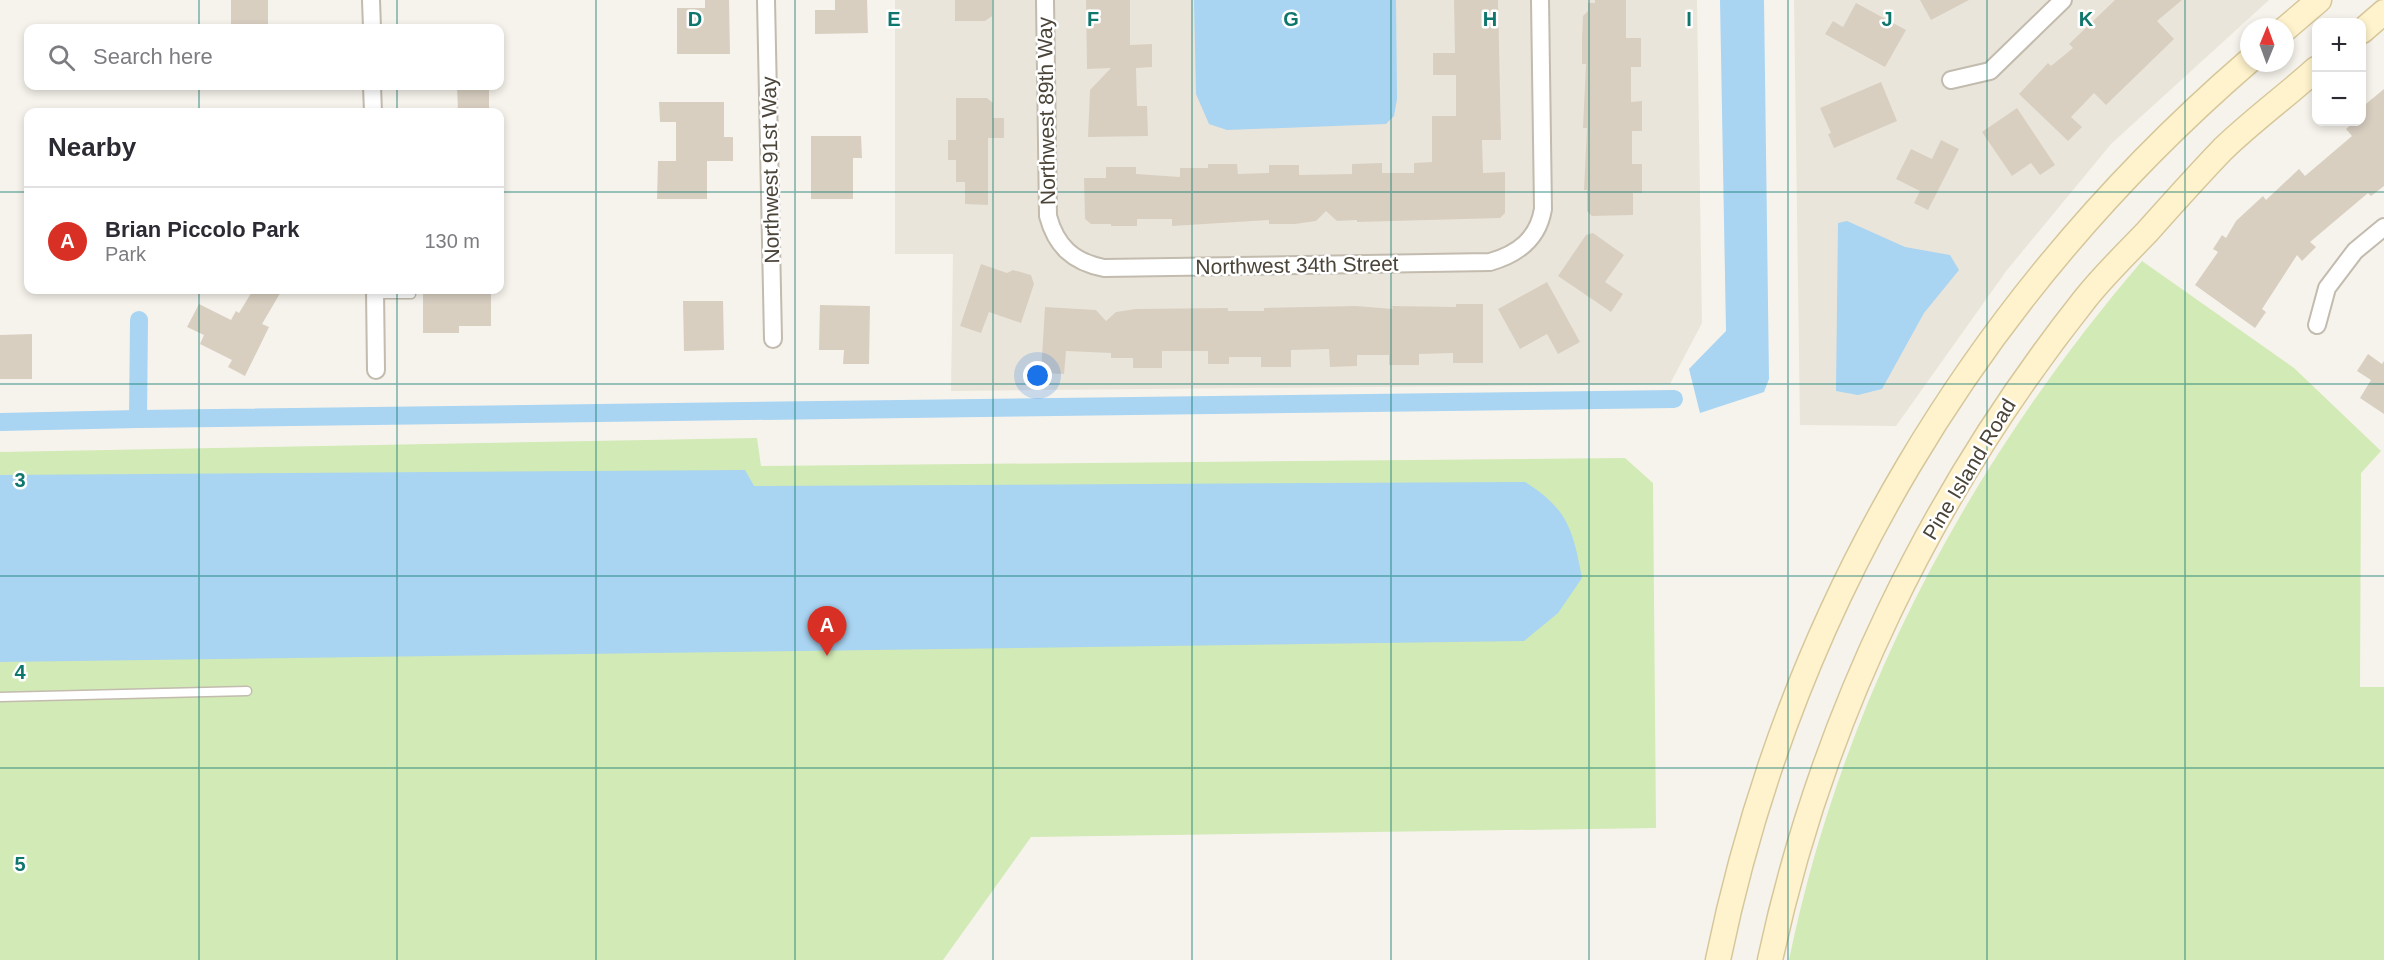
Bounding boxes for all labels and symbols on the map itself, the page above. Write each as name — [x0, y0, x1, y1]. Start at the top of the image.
text: D — [688, 8, 702, 30]
text: E — [887, 8, 901, 30]
text: F — [1087, 8, 1099, 30]
text: G — [1283, 8, 1299, 30]
text: H — [1483, 8, 1497, 30]
text: I — [1686, 8, 1692, 30]
text: J — [1881, 8, 1893, 30]
text: K — [2079, 8, 2094, 30]
street label: Northwest 89th Way — [1033, 16, 1059, 205]
north arrow — [2240, 18, 2294, 72]
street label: Northwest 91st Way — [757, 76, 783, 264]
street label: Northwest 34th Street — [1195, 252, 1399, 278]
your location — [1023, 361, 1052, 390]
street label: Pine Island Road — [1918, 395, 2020, 543]
text: 3 — [14, 469, 26, 491]
pin: A — [808, 606, 846, 656]
text: 4 — [14, 661, 26, 683]
text: 5 — [14, 853, 26, 875]

